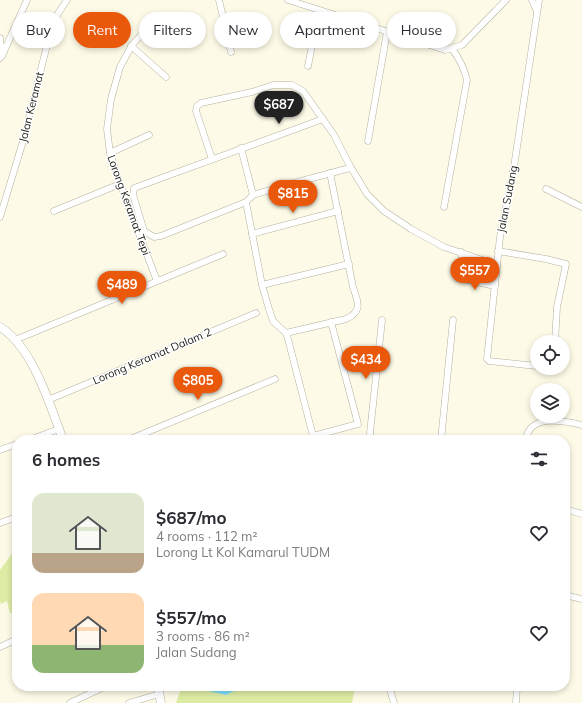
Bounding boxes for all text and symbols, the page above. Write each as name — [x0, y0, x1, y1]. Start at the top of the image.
chip: Buy — [12, 12, 65, 48]
chip: Rent — [73, 12, 131, 48]
chip: Filters — [139, 12, 206, 48]
chip: New — [214, 12, 272, 48]
chip: Apartment — [280, 12, 379, 48]
chip: House — [387, 12, 456, 48]
street label: Jalan Keramat — [15, 70, 47, 144]
pin: $687 — [255, 91, 303, 125]
text: $687 — [263, 96, 295, 112]
street label: Lorong Keramat Tepi — [104, 153, 154, 257]
street label: Jalan Sudang — [494, 164, 520, 234]
pin: $815 — [269, 180, 317, 214]
text: $815 — [277, 185, 309, 201]
pin: $557 — [451, 257, 499, 291]
text: $557 — [459, 262, 491, 278]
pin: $489 — [98, 271, 146, 305]
text: $489 — [106, 276, 138, 292]
street label: Lorong Keramat Dalam 2 — [90, 324, 214, 387]
map controls — [530, 335, 570, 423]
button: locate — [530, 335, 570, 375]
pin: $434 — [342, 346, 390, 380]
text: $434 — [350, 351, 382, 367]
pin: $805 — [174, 367, 222, 401]
text: $805 — [182, 372, 214, 388]
button: layers — [530, 383, 570, 423]
icon: filters — [528, 448, 550, 470]
text: 6 homes — [32, 449, 100, 470]
text: $687/mo — [156, 507, 227, 528]
icon: home — [64, 509, 112, 557]
icon: heart — [528, 522, 550, 544]
text: 4 rooms · 112 m² — [156, 528, 257, 544]
text: Lorong Lt Kol Kamarul TUDM — [156, 544, 330, 560]
text: $557/mo — [156, 607, 227, 628]
icon: home — [64, 609, 112, 657]
icon: heart — [528, 622, 550, 644]
text: 3 rooms · 86 m² — [156, 628, 250, 644]
text: Jalan Sudang — [156, 644, 237, 660]

